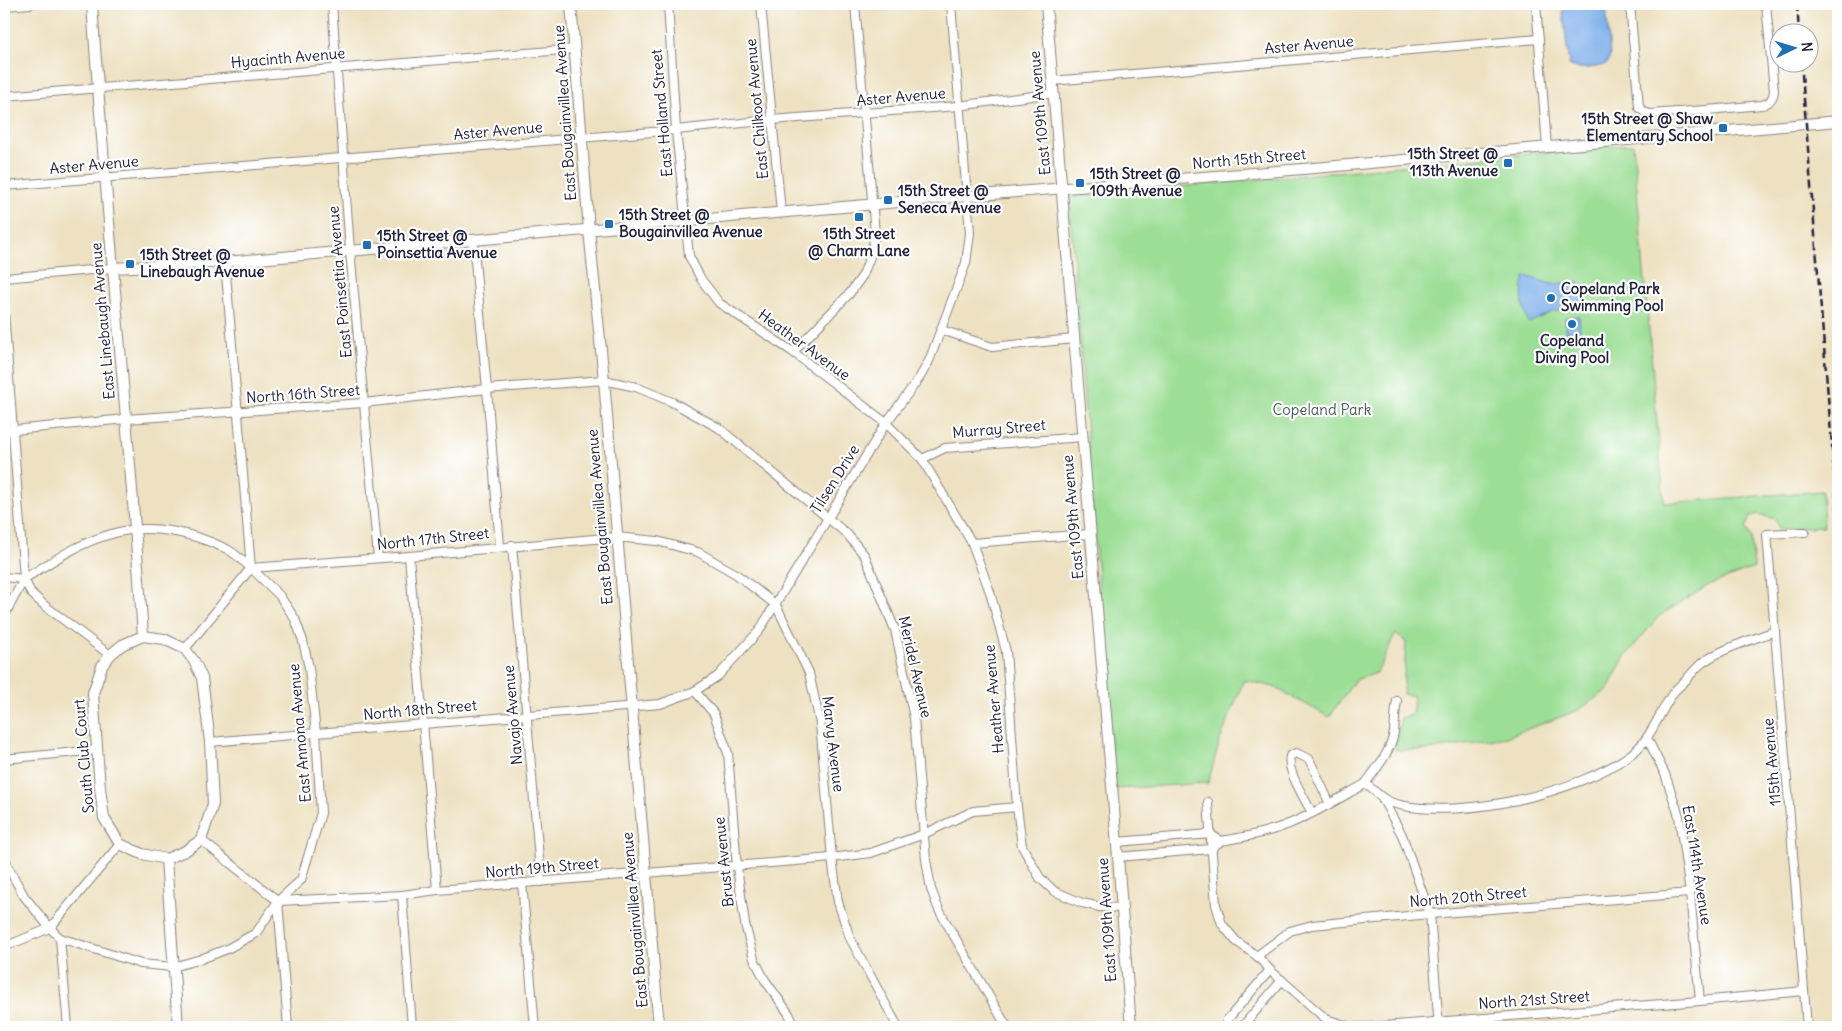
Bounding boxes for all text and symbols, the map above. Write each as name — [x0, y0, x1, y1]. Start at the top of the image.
north arrow — [1770, 22, 1820, 72]
street label: East Bougainvillea Avenue — [549, 24, 580, 202]
street label: Aster Avenue — [1264, 31, 1354, 58]
street label: East Chilkoot Avenue — [741, 38, 772, 180]
text: N — [1798, 41, 1816, 52]
street label: Hyacinth Avenue — [230, 43, 346, 72]
street label: East Holland Street — [646, 48, 677, 178]
street label: East 109th Avenue — [1025, 50, 1054, 176]
street label: Aster Avenue — [856, 83, 946, 110]
place label: 15th Street @ Shaw Elementary School — [1582, 109, 1713, 146]
street label: Aster Avenue — [453, 117, 543, 144]
marker: 15th Street @ Shaw Elementary School — [1717, 122, 1729, 134]
street label: North 15th Street — [1191, 144, 1307, 173]
place label: 15th Street @ 113th Avenue — [1407, 144, 1498, 180]
street label: Aster Avenue — [49, 151, 139, 178]
marker: 15th Street @ 113th Avenue — [1502, 157, 1514, 169]
place label: 15th Street @ 109th Avenue — [1090, 164, 1182, 200]
marker: 15th Street @ 109th Avenue — [1074, 177, 1086, 189]
place label: 15th Street @ Seneca Avenue — [898, 181, 1001, 217]
marker: 15th Street @ Seneca Avenue — [882, 194, 894, 206]
street label: East Poinsettia Avenue — [323, 205, 356, 359]
place label: 15th Street @ Bougainvillea Avenue — [619, 205, 763, 242]
marker: 15th Street @ Charm Lane — [853, 211, 865, 223]
marker: 15th Street @ Bougainvillea Avenue — [603, 218, 615, 230]
place label: 15th Street @ Charm Lane — [808, 224, 910, 261]
place label: 15th Street @ Poinsettia Avenue — [377, 226, 497, 262]
marker: 15th Street @ Poinsettia Avenue — [361, 239, 373, 251]
street label: East Linebaugh Avenue — [86, 242, 119, 400]
place label: 15th Street @ Linebaugh Avenue — [140, 245, 265, 282]
marker: 15th Street @ Linebaugh Avenue — [124, 258, 136, 270]
place label: Copeland Park Swimming Pool — [1561, 279, 1664, 316]
marker: Copeland Park Swimming Pool — [1545, 292, 1557, 304]
street label: Heather Avenue — [755, 305, 854, 384]
marker: Copeland Diving Pool — [1566, 318, 1578, 330]
place label: Copeland Diving Pool — [1535, 331, 1609, 368]
street label: North 16th Street — [245, 380, 360, 407]
park label: Copeland Park — [1273, 400, 1372, 419]
street label: Murray Street — [952, 415, 1046, 442]
street label: East Bougainvillea Avenue — [582, 428, 617, 606]
street label: Tilsen Drive — [806, 441, 863, 517]
street label: East 109th Avenue — [1058, 454, 1087, 580]
street label: North 17th Street — [376, 523, 490, 554]
street label: Meridel Avenue — [895, 614, 936, 720]
street label: Heather Avenue — [979, 644, 1008, 754]
street label: East Annona Avenue — [284, 663, 315, 803]
street label: Navajo Avenue — [499, 664, 526, 766]
street label: North 18th Street — [362, 695, 478, 724]
street label: Marvy Avenue — [818, 695, 849, 793]
street label: South Club Court — [69, 698, 98, 814]
street label: 115th Avenue — [1758, 717, 1785, 807]
street label: East 114th Avenue — [1679, 804, 1716, 926]
street label: Brust Avenue — [709, 816, 738, 908]
street label: East Bougainvillea Avenue — [617, 831, 652, 1009]
street label: North 19th Street — [484, 853, 600, 882]
street label: East 109th Avenue — [1093, 857, 1120, 983]
street label: North 20th Street — [1409, 882, 1527, 911]
street label: North 21st Street — [1478, 986, 1590, 1013]

